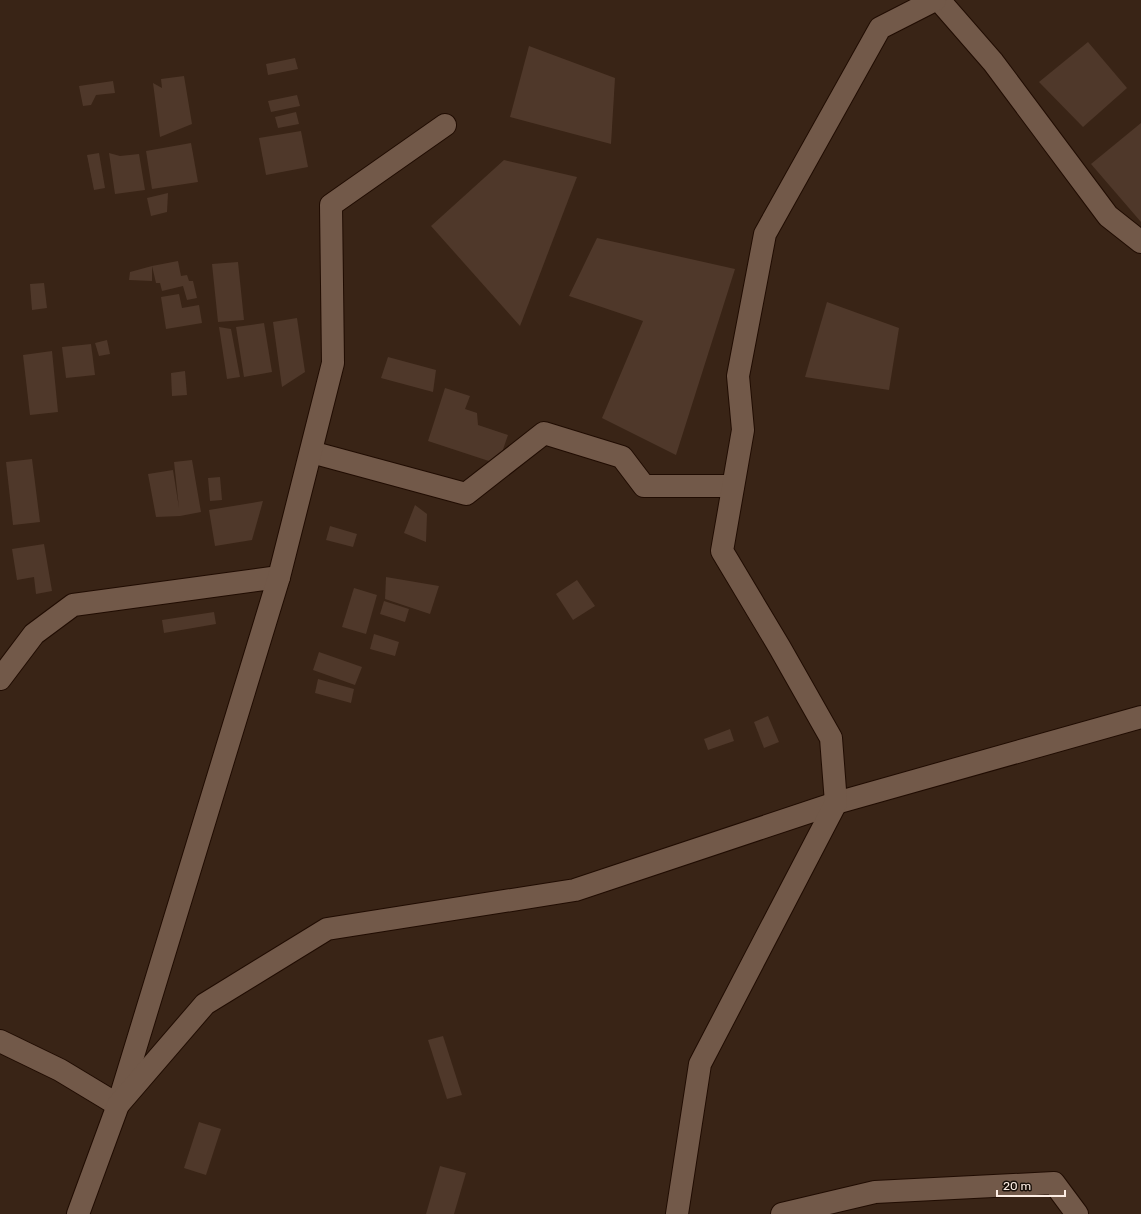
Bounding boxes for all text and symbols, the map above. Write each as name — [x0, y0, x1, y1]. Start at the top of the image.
scale bar — [997, 1172, 1065, 1198]
text: 20 m — [1003, 1179, 1031, 1193]

